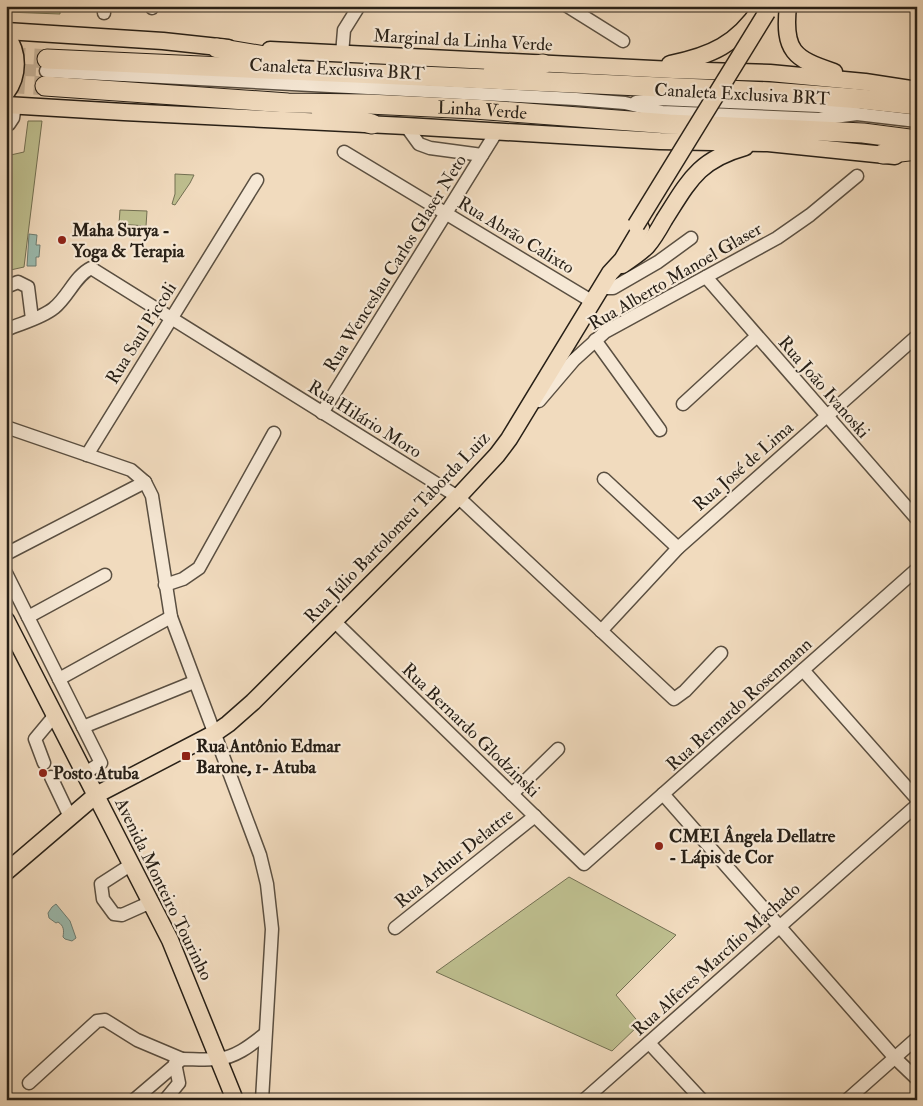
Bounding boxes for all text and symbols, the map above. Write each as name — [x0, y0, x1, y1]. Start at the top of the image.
street label: Marginal da Linha Verde — [373, 24, 554, 57]
street label: Canaleta Exclusiva BRT — [249, 53, 426, 86]
street label: Canaleta Exclusiva BRT — [654, 78, 831, 111]
street label: Linha Verde — [437, 96, 528, 125]
street label: Rua Wenceslau Carlos Glaser Neto — [319, 150, 472, 376]
street label: Rua Abrão Calixto — [453, 191, 579, 280]
street label: Rua Alberto Manoel Glaser — [584, 217, 766, 336]
place label: Maha Surya - Yoga & Terapia — [71, 219, 185, 263]
marker: Maha Surya - Yoga & Terapia — [56, 234, 68, 246]
street label: Rua Saul Piccoli — [101, 278, 182, 388]
street label: Rua João Ivanoski — [773, 331, 875, 443]
street label: Rua Hilário Moro — [304, 375, 426, 464]
street label: Rua José de Lima — [688, 416, 799, 516]
street label: Rua Júlio Bartolomeu Taborda Luiz — [299, 426, 495, 628]
street label: Rua Bernardo Rosenmann — [662, 633, 817, 776]
street label: Rua Bernardo Glodzinski — [397, 658, 545, 802]
place label: Rua Antônio Edmar Barone, 1- Atuba — [196, 735, 341, 779]
marker: Rua Antônio Edmar Barone, 1- Atuba — [180, 750, 192, 762]
place label: Posto Atuba — [53, 762, 139, 785]
marker: Posto Atuba — [37, 767, 49, 779]
street label: Avenida Monteiro Tourinho — [109, 793, 218, 985]
street label: Rua Arthur Delattre — [390, 803, 519, 913]
place label: CMEI Ângela Dellatre - Lápis de Cor — [669, 824, 836, 869]
marker: CMEI Ângela Dellatre - Lápis de Cor — [653, 840, 665, 852]
street label: Rua Alferes Marcílio Machado — [628, 878, 805, 1041]

